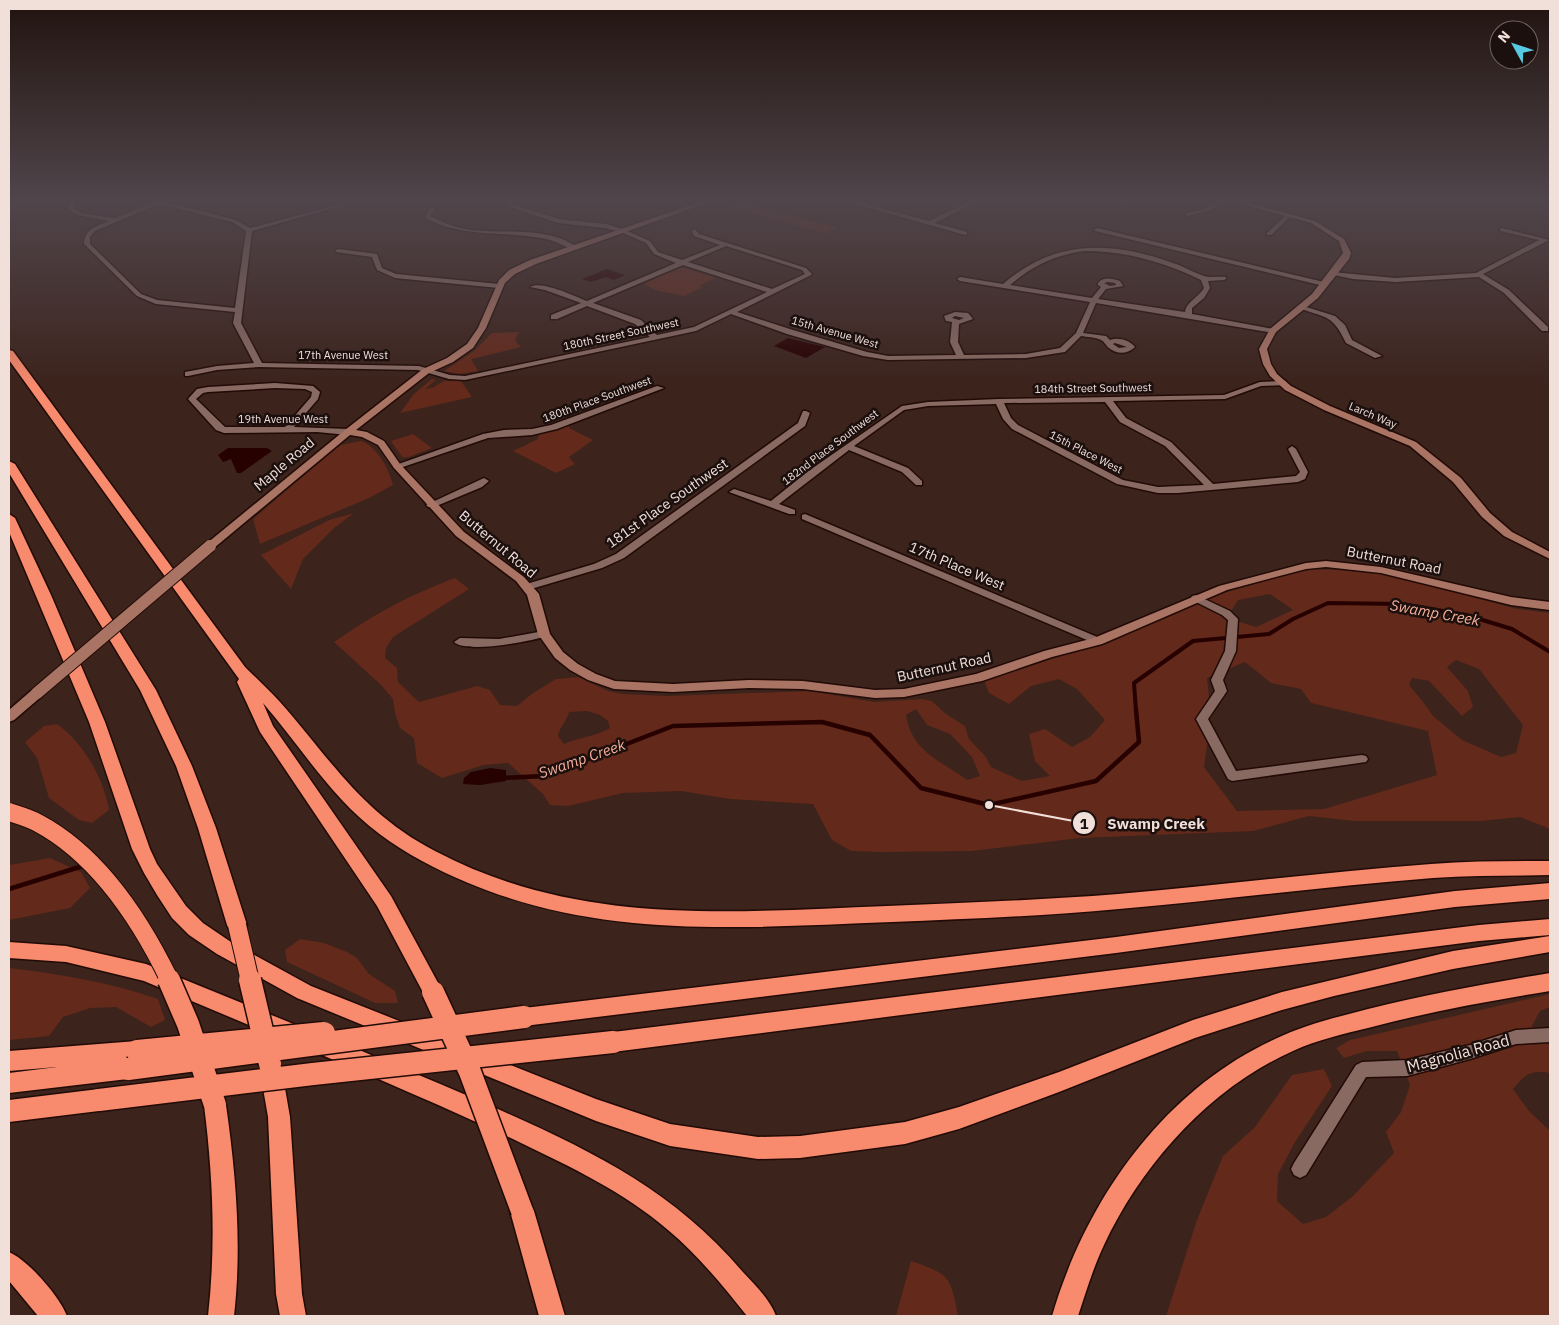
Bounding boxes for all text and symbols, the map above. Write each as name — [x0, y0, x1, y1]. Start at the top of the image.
north arrow — [1489, 20, 1539, 70]
text: N — [1494, 27, 1514, 46]
street label: 15th Avenue West — [790, 313, 880, 351]
street label: 180th Street Southwest — [562, 315, 680, 353]
street label: 17th Avenue West — [298, 348, 388, 362]
street label: 180th Place Southwest — [541, 373, 653, 425]
street label: 184th Street Southwest — [1034, 380, 1152, 396]
street label: Larch Way — [1347, 399, 1400, 432]
street label: 182nd Place Southwest — [779, 406, 881, 488]
street label: 19th Avenue West — [238, 412, 328, 426]
street label: 15th Place West — [1047, 428, 1125, 477]
street label: Maple Road — [250, 433, 318, 495]
street label: 181st Place Southwest — [603, 454, 731, 552]
street label: Butternut Road — [455, 506, 541, 582]
street label: 17th Place West — [906, 538, 1008, 594]
street label: Butternut Road — [1345, 542, 1443, 578]
water label: Swamp Creek — [1389, 595, 1482, 630]
street label: Butternut Road — [895, 648, 993, 686]
water label: Swamp Creek — [536, 735, 628, 782]
callout: Swamp Creek — [1072, 808, 1214, 838]
text: 1 — [1079, 814, 1089, 833]
text: Swamp Creek — [1107, 814, 1205, 833]
street label: Magnolia Road — [1404, 1030, 1512, 1076]

